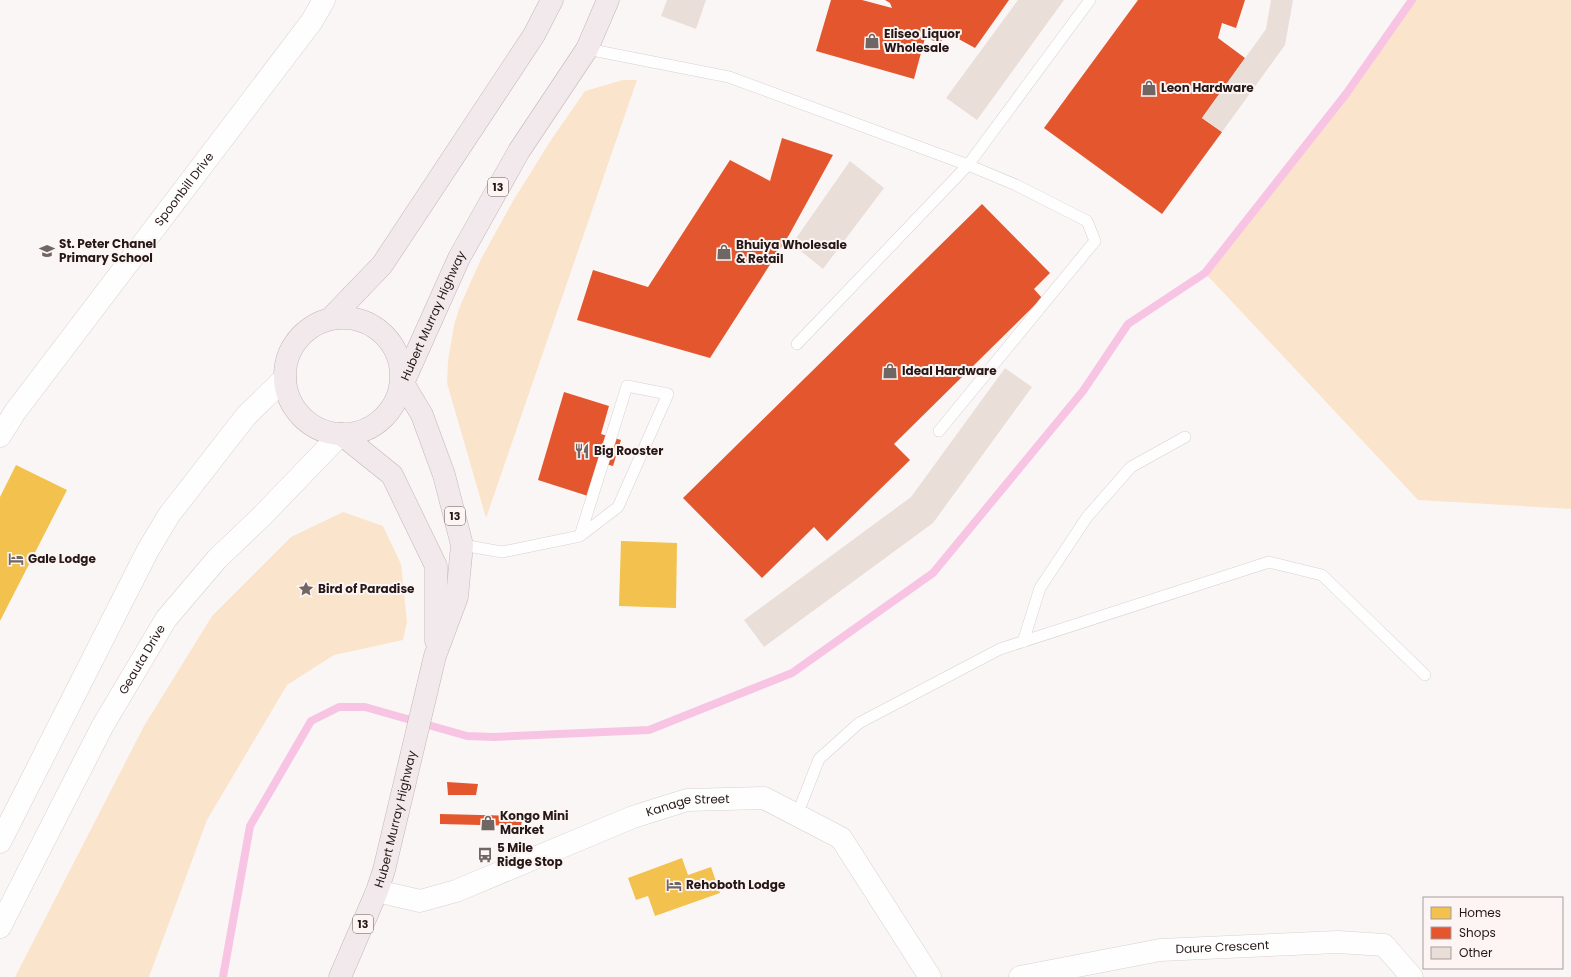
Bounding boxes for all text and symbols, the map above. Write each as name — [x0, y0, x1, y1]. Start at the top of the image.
place label: Eliseo Liquor Wholesale — [884, 25, 960, 56]
shop icon: Eliseo Liquor Wholesale — [863, 32, 881, 50]
shop icon: Leon Hardware — [1140, 79, 1158, 97]
place label: Leon Hardware — [1161, 79, 1254, 96]
street label: Spoonbill Drive — [150, 149, 217, 229]
road number: 13 — [488, 178, 508, 196]
place label: St. Peter Chanel Primary School — [59, 235, 156, 266]
place label: Bhuiya Wholesale & Retail — [736, 236, 848, 267]
school or university icon: St. Peter Chanel Primary School — [38, 242, 56, 260]
shop icon: Bhuiya Wholesale & Retail — [715, 243, 733, 261]
street label: Hubert Murray Highway — [396, 247, 469, 383]
shop icon: Ideal Hardware — [881, 362, 899, 380]
place label: Ideal Hardware — [902, 362, 997, 379]
restaurant icon: Big Rooster — [573, 442, 591, 460]
place label: Big Rooster — [594, 442, 663, 459]
road number: 13 — [445, 507, 465, 525]
hotel icon: Gale Lodge — [7, 550, 25, 568]
place label: Gale Lodge — [28, 550, 96, 567]
place icon: Bird of Paradise — [297, 580, 315, 598]
place label: Bird of Paradise — [318, 580, 415, 597]
street label: Geauta Drive — [114, 621, 169, 697]
street label: Hubert Murray Highway — [370, 748, 420, 890]
street label: Kanage Street — [644, 790, 730, 820]
place label: Kongo Mini Market — [500, 807, 569, 838]
shop icon: Kongo Mini Market — [479, 814, 497, 832]
place label: 5 Mile Ridge Stop — [497, 839, 563, 870]
bus stop icon: 5 Mile Ridge Stop — [476, 846, 494, 864]
hotel icon: Rehoboth Lodge — [665, 876, 683, 894]
place label: Rehoboth Lodge — [686, 876, 786, 893]
legend — [1423, 897, 1563, 969]
text: Homes — [1459, 904, 1501, 921]
road number: 13 — [353, 915, 373, 933]
text: Shops — [1459, 924, 1496, 941]
street label: Daure Crescent — [1175, 936, 1270, 957]
text: Other — [1459, 944, 1493, 961]

